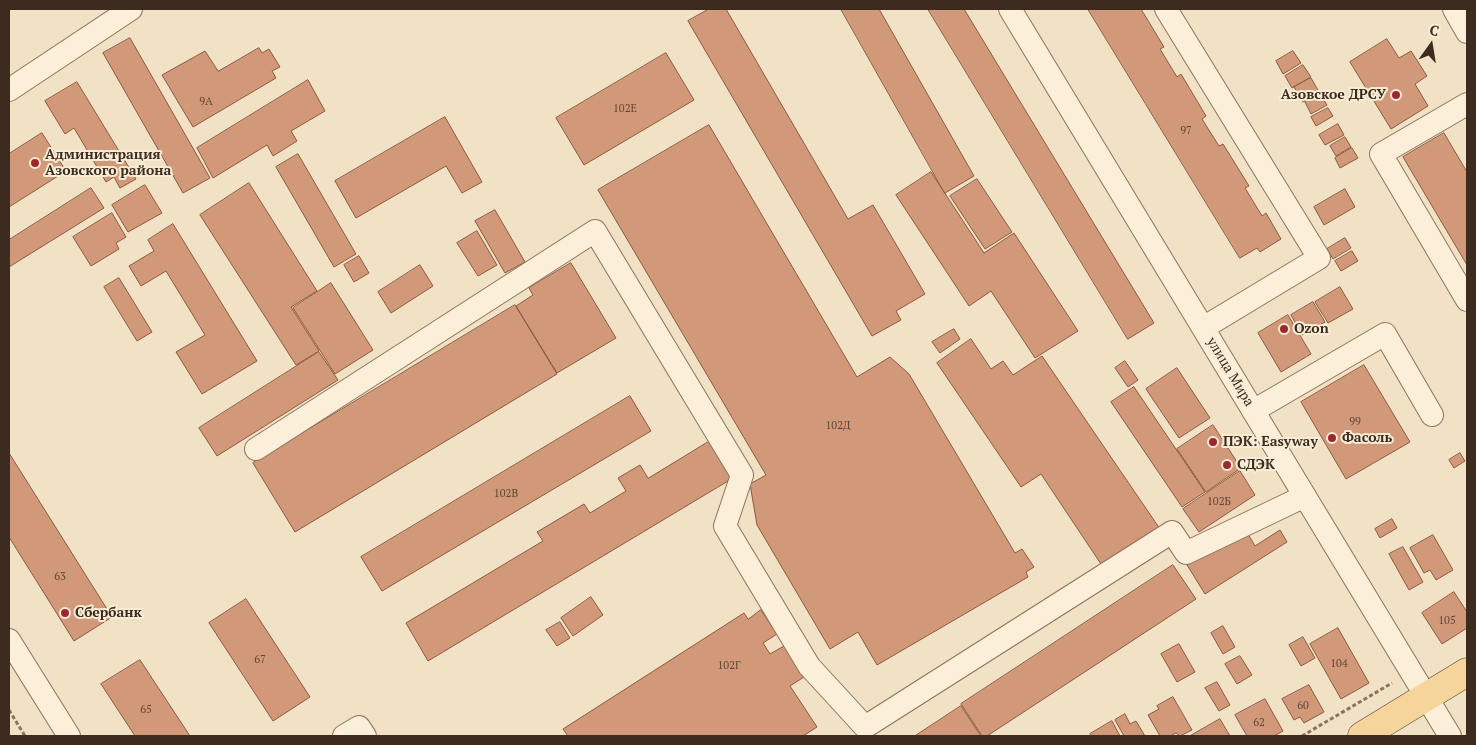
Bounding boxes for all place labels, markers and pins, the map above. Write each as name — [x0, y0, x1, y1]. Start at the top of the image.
place label: Азовское ДРСУ — [1281, 87, 1386, 103]
marker: Азовское ДРСУ — [1390, 89, 1402, 101]
place label: Администрация Азовского района — [45, 147, 171, 180]
marker: Администрация Азовского района — [29, 157, 41, 169]
place label: Ozon — [1294, 321, 1329, 337]
marker: Ozon — [1278, 323, 1290, 335]
place label: Фасоль — [1342, 430, 1392, 446]
marker: Фасоль — [1326, 432, 1338, 444]
place label: ПЭК: Easyway — [1223, 434, 1318, 450]
marker: ПЭК: Easyway — [1207, 436, 1219, 448]
place label: СДЭК — [1237, 457, 1275, 473]
marker: СДЭК — [1221, 459, 1233, 471]
place label: Сбербанк — [75, 605, 142, 621]
marker: Сбербанк — [59, 607, 71, 619]

